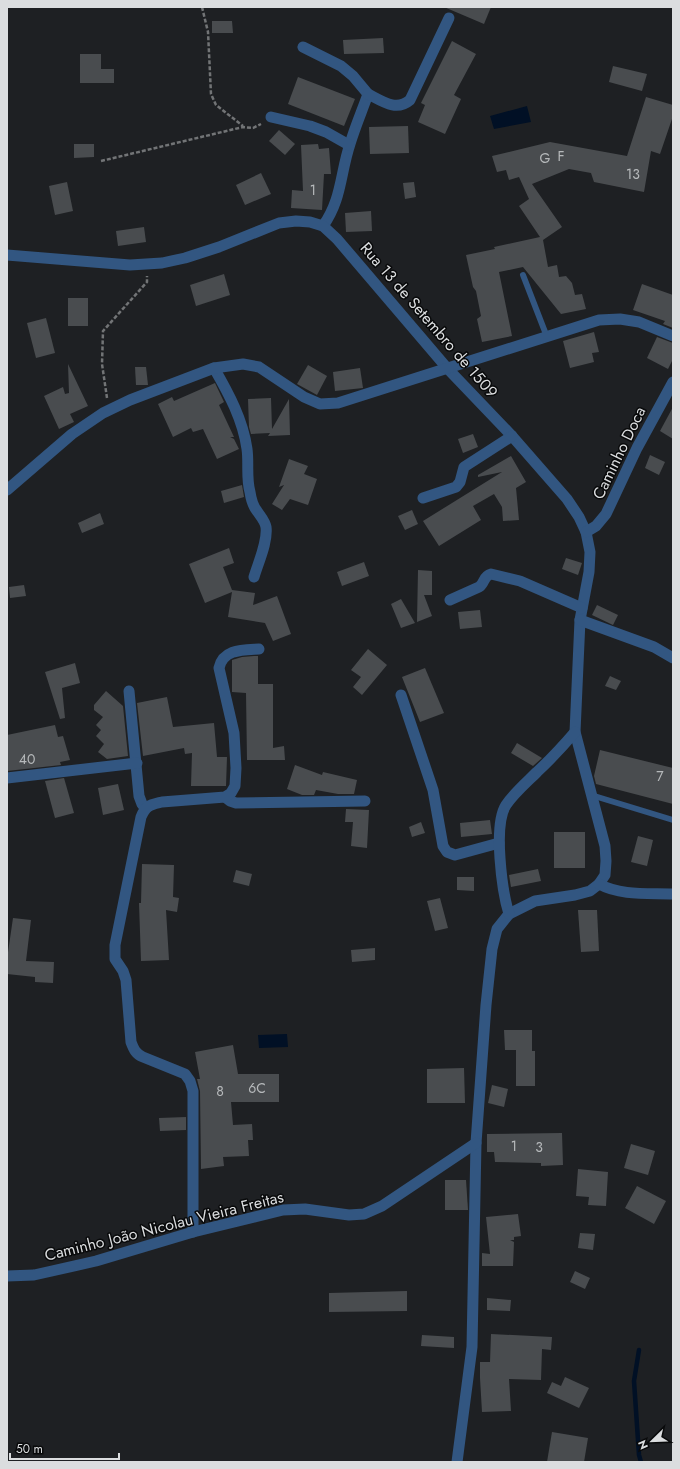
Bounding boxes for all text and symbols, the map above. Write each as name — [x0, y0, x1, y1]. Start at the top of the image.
house number: F — [558, 146, 565, 166]
house number: G — [540, 148, 551, 168]
house number: 13 — [626, 164, 640, 184]
house number: 1 — [310, 180, 316, 200]
street label: Rua 13 de Setembro de 1509 — [355, 237, 503, 403]
street label: Caminho Doca — [587, 403, 651, 503]
house number: 40 — [19, 749, 35, 769]
house number: 7 — [656, 766, 664, 786]
house number: 6C — [248, 1078, 266, 1098]
house number: 8 — [216, 1081, 224, 1101]
house number: 1 — [511, 1136, 517, 1156]
house number: 3 — [535, 1137, 543, 1157]
street label: Caminho João Nicolau Vieira Freitas — [42, 1185, 286, 1267]
north arrow — [632, 1421, 672, 1461]
scale bar — [10, 1435, 119, 1461]
text: N — [634, 1438, 652, 1452]
text: 50 m — [16, 1440, 43, 1458]

